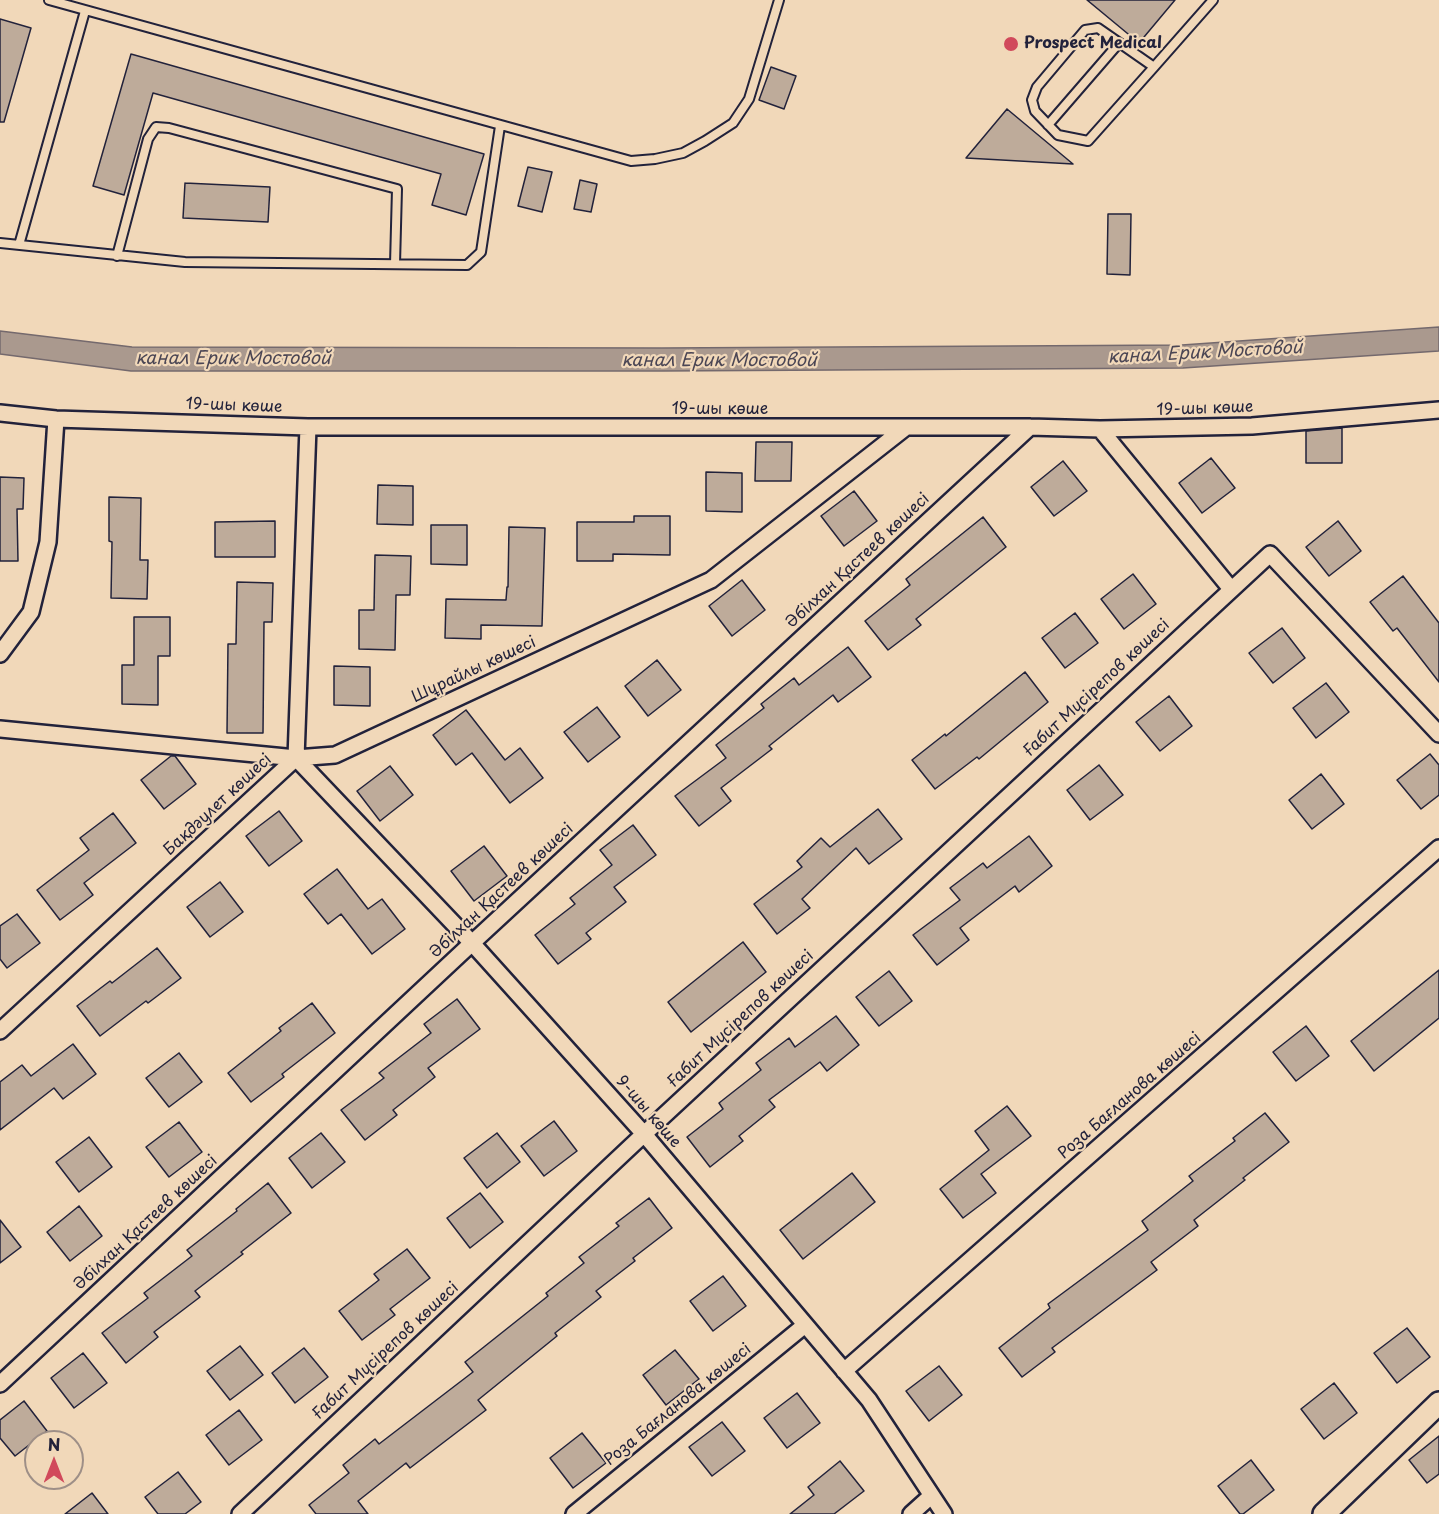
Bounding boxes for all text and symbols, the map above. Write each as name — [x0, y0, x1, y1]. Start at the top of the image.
place label: Prospect Medical — [1024, 34, 1162, 54]
marker: Prospect Medical — [1002, 35, 1020, 53]
water label: канал Ерик Мостовой — [1107, 337, 1303, 369]
water label: канал Ерик Мостовой — [136, 348, 330, 370]
water label: канал Ерик Мостовой — [622, 350, 816, 372]
street label: 19-шы көше — [185, 395, 283, 417]
street label: 19-шы көше — [1156, 398, 1254, 420]
street label: 19-шы көше — [672, 400, 768, 420]
street label: Әбілхан Қастеев көшесi — [782, 490, 934, 632]
street label: Ғабит Мүсірепов көшесi — [1020, 616, 1174, 760]
street label: Шұрайлы көшесі — [409, 633, 539, 707]
street label: Бақдәулет көшесi — [160, 750, 276, 860]
street label: Әбілхан Қастеев көшесi — [426, 820, 578, 962]
street label: Ғабит Мүсірепов көшесi — [664, 947, 818, 1091]
street label: Роза Бағланова көшесi — [1055, 1029, 1205, 1163]
street label: 9-шы көше — [611, 1072, 685, 1152]
street label: Әбілхан Қастеев көшесi — [70, 1152, 222, 1294]
street label: Ғабит Мүсірепов көшесi — [309, 1279, 463, 1423]
street label: Роза Бағланова көшесi — [601, 1340, 755, 1470]
north arrow — [24, 1430, 84, 1490]
text: N — [48, 1432, 60, 1456]

